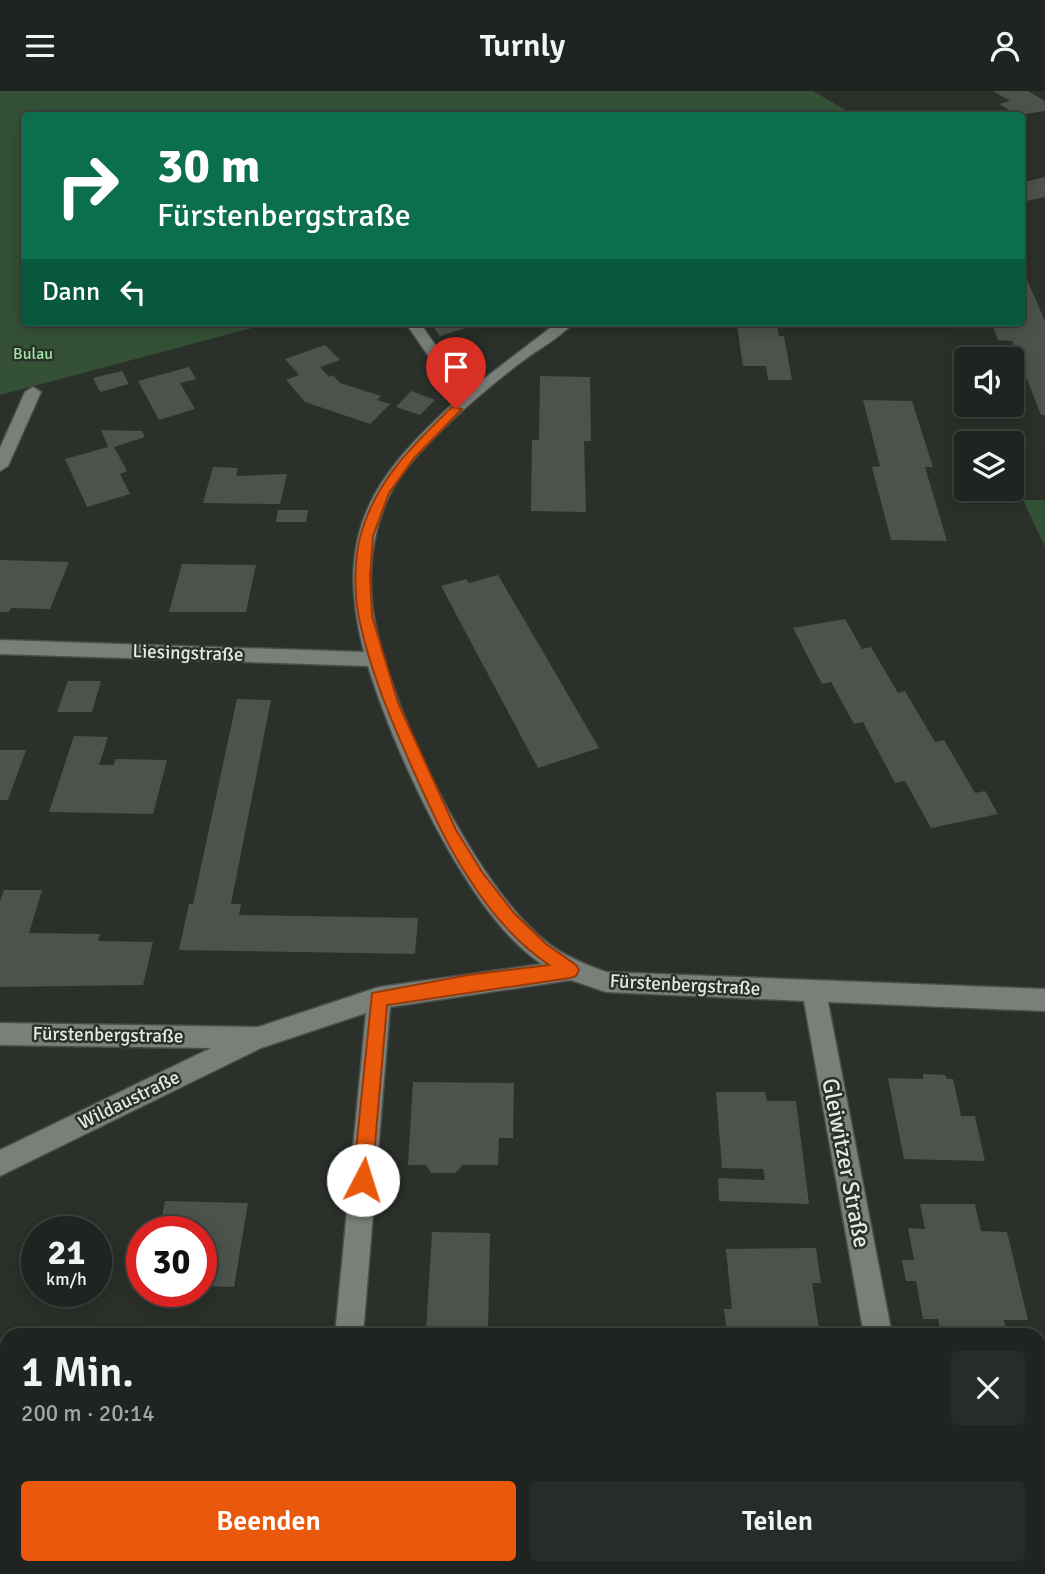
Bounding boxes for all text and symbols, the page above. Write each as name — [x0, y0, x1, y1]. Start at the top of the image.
text: Turnly — [480, 26, 565, 65]
icon: menu — [21, 27, 59, 65]
icon: person — [986, 27, 1024, 65]
text: 30 m — [157, 136, 260, 196]
icon: right — [42, 140, 133, 231]
text: Fürstenbergstraße — [157, 196, 411, 235]
icon: left — [114, 273, 152, 311]
text: Dann — [42, 276, 100, 308]
pin — [426, 337, 486, 409]
park label: Bulau — [13, 344, 53, 364]
map controls — [954, 347, 1024, 501]
button: sound — [954, 347, 1024, 417]
icon: arrive — [437, 348, 475, 386]
button: layers — [954, 431, 1024, 501]
street label: Liesingstraße — [132, 639, 244, 667]
street label: Fürstenbergstraße — [609, 969, 761, 1001]
street label: Fürstenbergstraße — [32, 1022, 184, 1048]
street label: Wildaustraße — [74, 1065, 184, 1135]
street label: Gleiwitzer Straße — [815, 1076, 877, 1250]
position arrow — [326, 1143, 400, 1217]
speed limit sign: 30 — [126, 1216, 217, 1307]
text: 21 — [48, 1231, 85, 1274]
text: km/h — [46, 1268, 87, 1290]
text: 1 Min. — [21, 1347, 134, 1398]
button: close — [951, 1351, 1025, 1425]
text: 200 m · 20:14 — [21, 1399, 155, 1428]
button: Beenden — [21, 1481, 516, 1561]
button: Teilen — [530, 1481, 1025, 1561]

